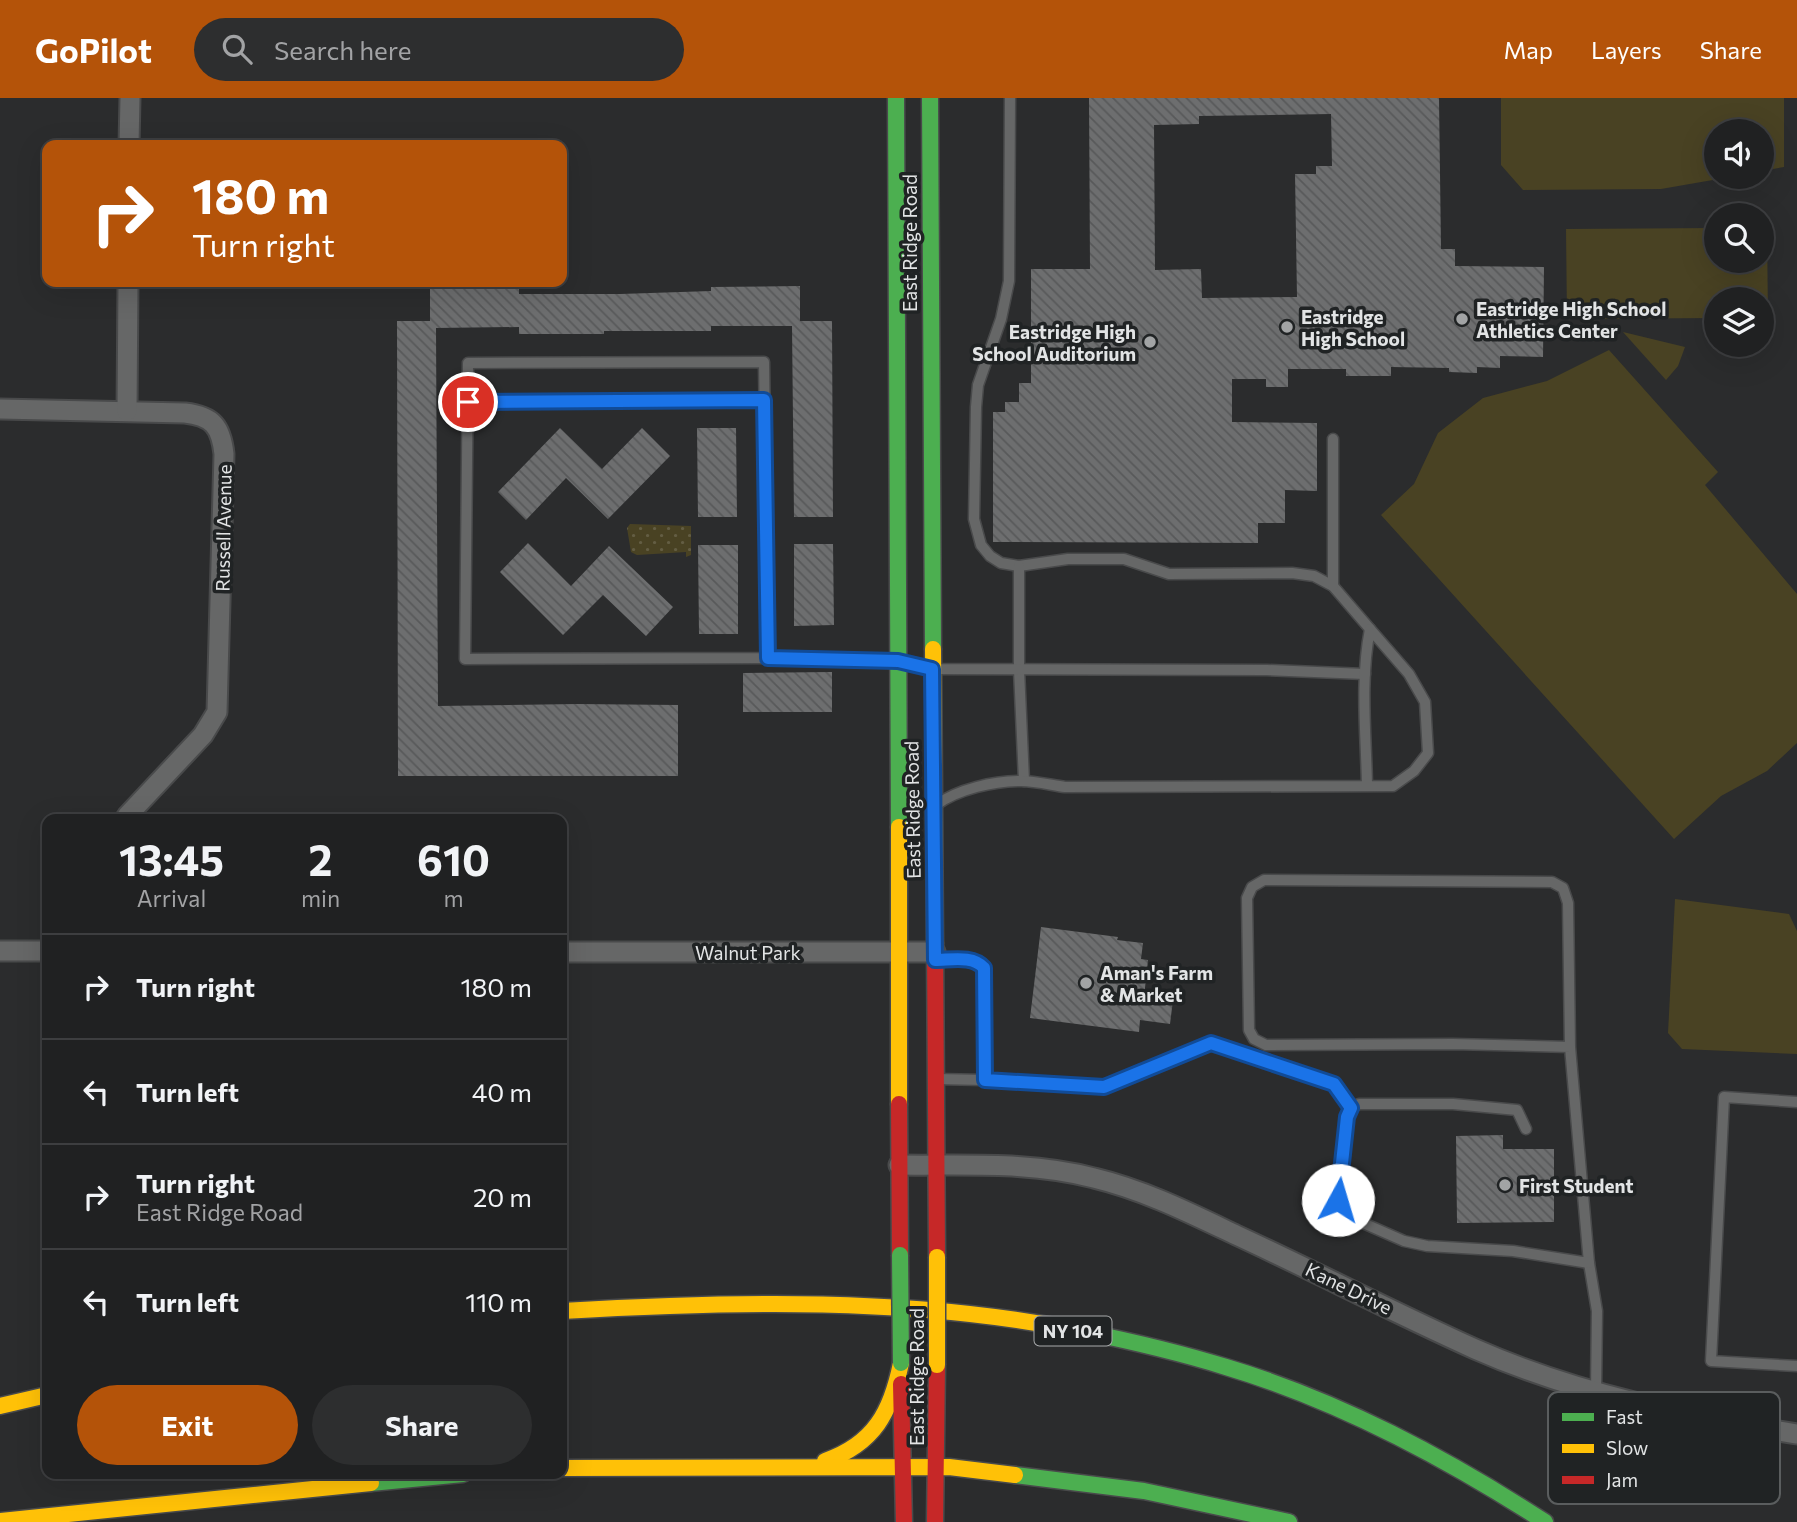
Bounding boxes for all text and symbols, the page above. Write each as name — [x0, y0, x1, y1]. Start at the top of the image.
search box — [194, 18, 684, 81]
text: GoPilot — [35, 29, 152, 70]
icon: search — [218, 30, 256, 68]
text: Search here — [274, 34, 411, 65]
text: Map — [1504, 35, 1553, 64]
text: Layers — [1591, 35, 1662, 64]
text: Share — [1700, 35, 1762, 64]
map controls — [1704, 119, 1774, 357]
button: sound — [1704, 119, 1774, 189]
text: 180 m — [192, 164, 329, 224]
icon: right — [77, 168, 168, 259]
street label: East Ridge Road — [898, 174, 921, 312]
button: search — [1704, 203, 1774, 273]
text: Turn right — [192, 224, 335, 264]
button: layers — [1704, 287, 1774, 357]
place label: Eastridge High School Athletics Center — [1476, 297, 1666, 342]
place label: Eastridge High School — [1301, 305, 1405, 350]
marker: Eastridge High School Athletics Center — [1454, 311, 1470, 327]
marker: Eastridge High School — [1279, 319, 1295, 335]
place label: Eastridge High School Auditorium — [972, 320, 1136, 365]
marker: Eastridge High School Auditorium — [1142, 334, 1158, 350]
pin — [438, 372, 498, 432]
icon: arrive — [449, 383, 487, 421]
street label: Russell Avenue — [210, 464, 236, 592]
street label: East Ridge Road — [899, 741, 925, 879]
text: 13:45 — [119, 833, 224, 885]
text: 2 — [309, 833, 332, 885]
text: 610 — [417, 833, 490, 885]
text: Arrival — [137, 884, 206, 912]
text: min — [301, 884, 340, 912]
text: m — [443, 884, 464, 912]
street label: Walnut Park — [695, 941, 801, 964]
place label: Aman's Farm & Market — [1100, 961, 1213, 1006]
icon: right — [77, 968, 115, 1006]
text: Turn right — [136, 971, 255, 1002]
text: 180 m — [460, 971, 532, 1002]
marker: Aman's Farm & Market — [1078, 975, 1094, 991]
icon: left — [77, 1073, 115, 1111]
text: Turn left — [136, 1076, 239, 1107]
text: 40 m — [472, 1076, 532, 1107]
position arrow — [1301, 1163, 1375, 1237]
text: Turn right — [136, 1167, 255, 1198]
place label: First Student — [1519, 1174, 1633, 1197]
marker: First Student — [1497, 1177, 1513, 1193]
icon: right — [77, 1178, 115, 1216]
text: 20 m — [473, 1181, 532, 1212]
text: East Ridge Road — [136, 1198, 303, 1226]
street label: Kane Drive — [1302, 1257, 1396, 1319]
icon: left — [77, 1283, 115, 1321]
text: Turn left — [136, 1286, 239, 1317]
text: 110 m — [465, 1286, 532, 1317]
street label: East Ridge Road — [905, 1308, 928, 1446]
road number: NY 104 — [1034, 1316, 1112, 1346]
button: Exit — [77, 1385, 298, 1465]
button: Share — [312, 1385, 532, 1465]
legend — [1548, 1392, 1780, 1504]
text: Fast — [1606, 1405, 1643, 1428]
text: Slow — [1606, 1436, 1648, 1459]
text: Jam — [1606, 1468, 1638, 1491]

